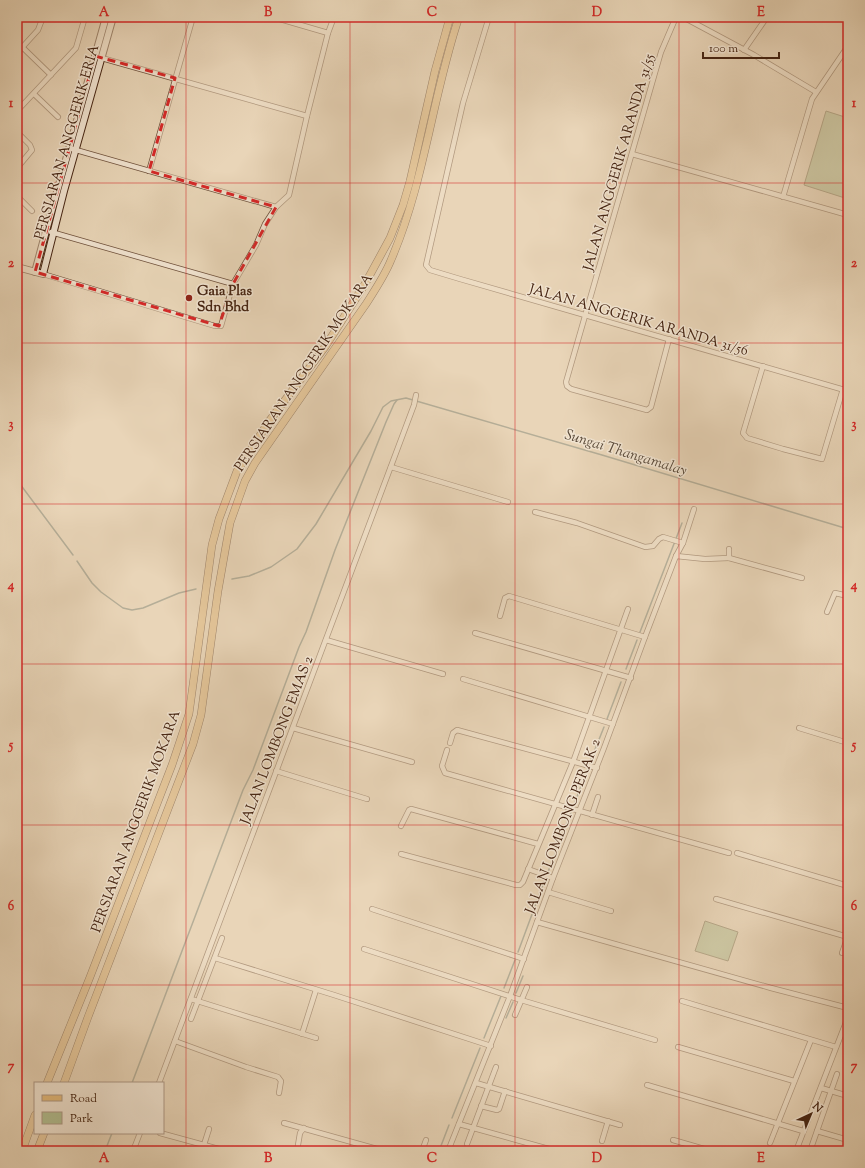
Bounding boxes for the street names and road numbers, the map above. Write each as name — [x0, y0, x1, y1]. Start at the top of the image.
street label: PERSIARAN ANGGERIK ERIA — [30, 42, 106, 242]
street label: JALAN ANGGERIK ARANDA 31/55 — [579, 52, 661, 274]
street label: PERSIARAN ANGGERIK MOKARA — [231, 269, 379, 476]
street label: JALAN ANGGERIK ARANDA 31/56 — [526, 280, 750, 362]
street label: JALAN LOMBONG EMAS 2 — [236, 653, 319, 829]
street label: PERSIARAN ANGGERIK MOKARA — [87, 707, 187, 936]
street label: JALAN LOMBONG PERAK 2 — [521, 736, 607, 918]

